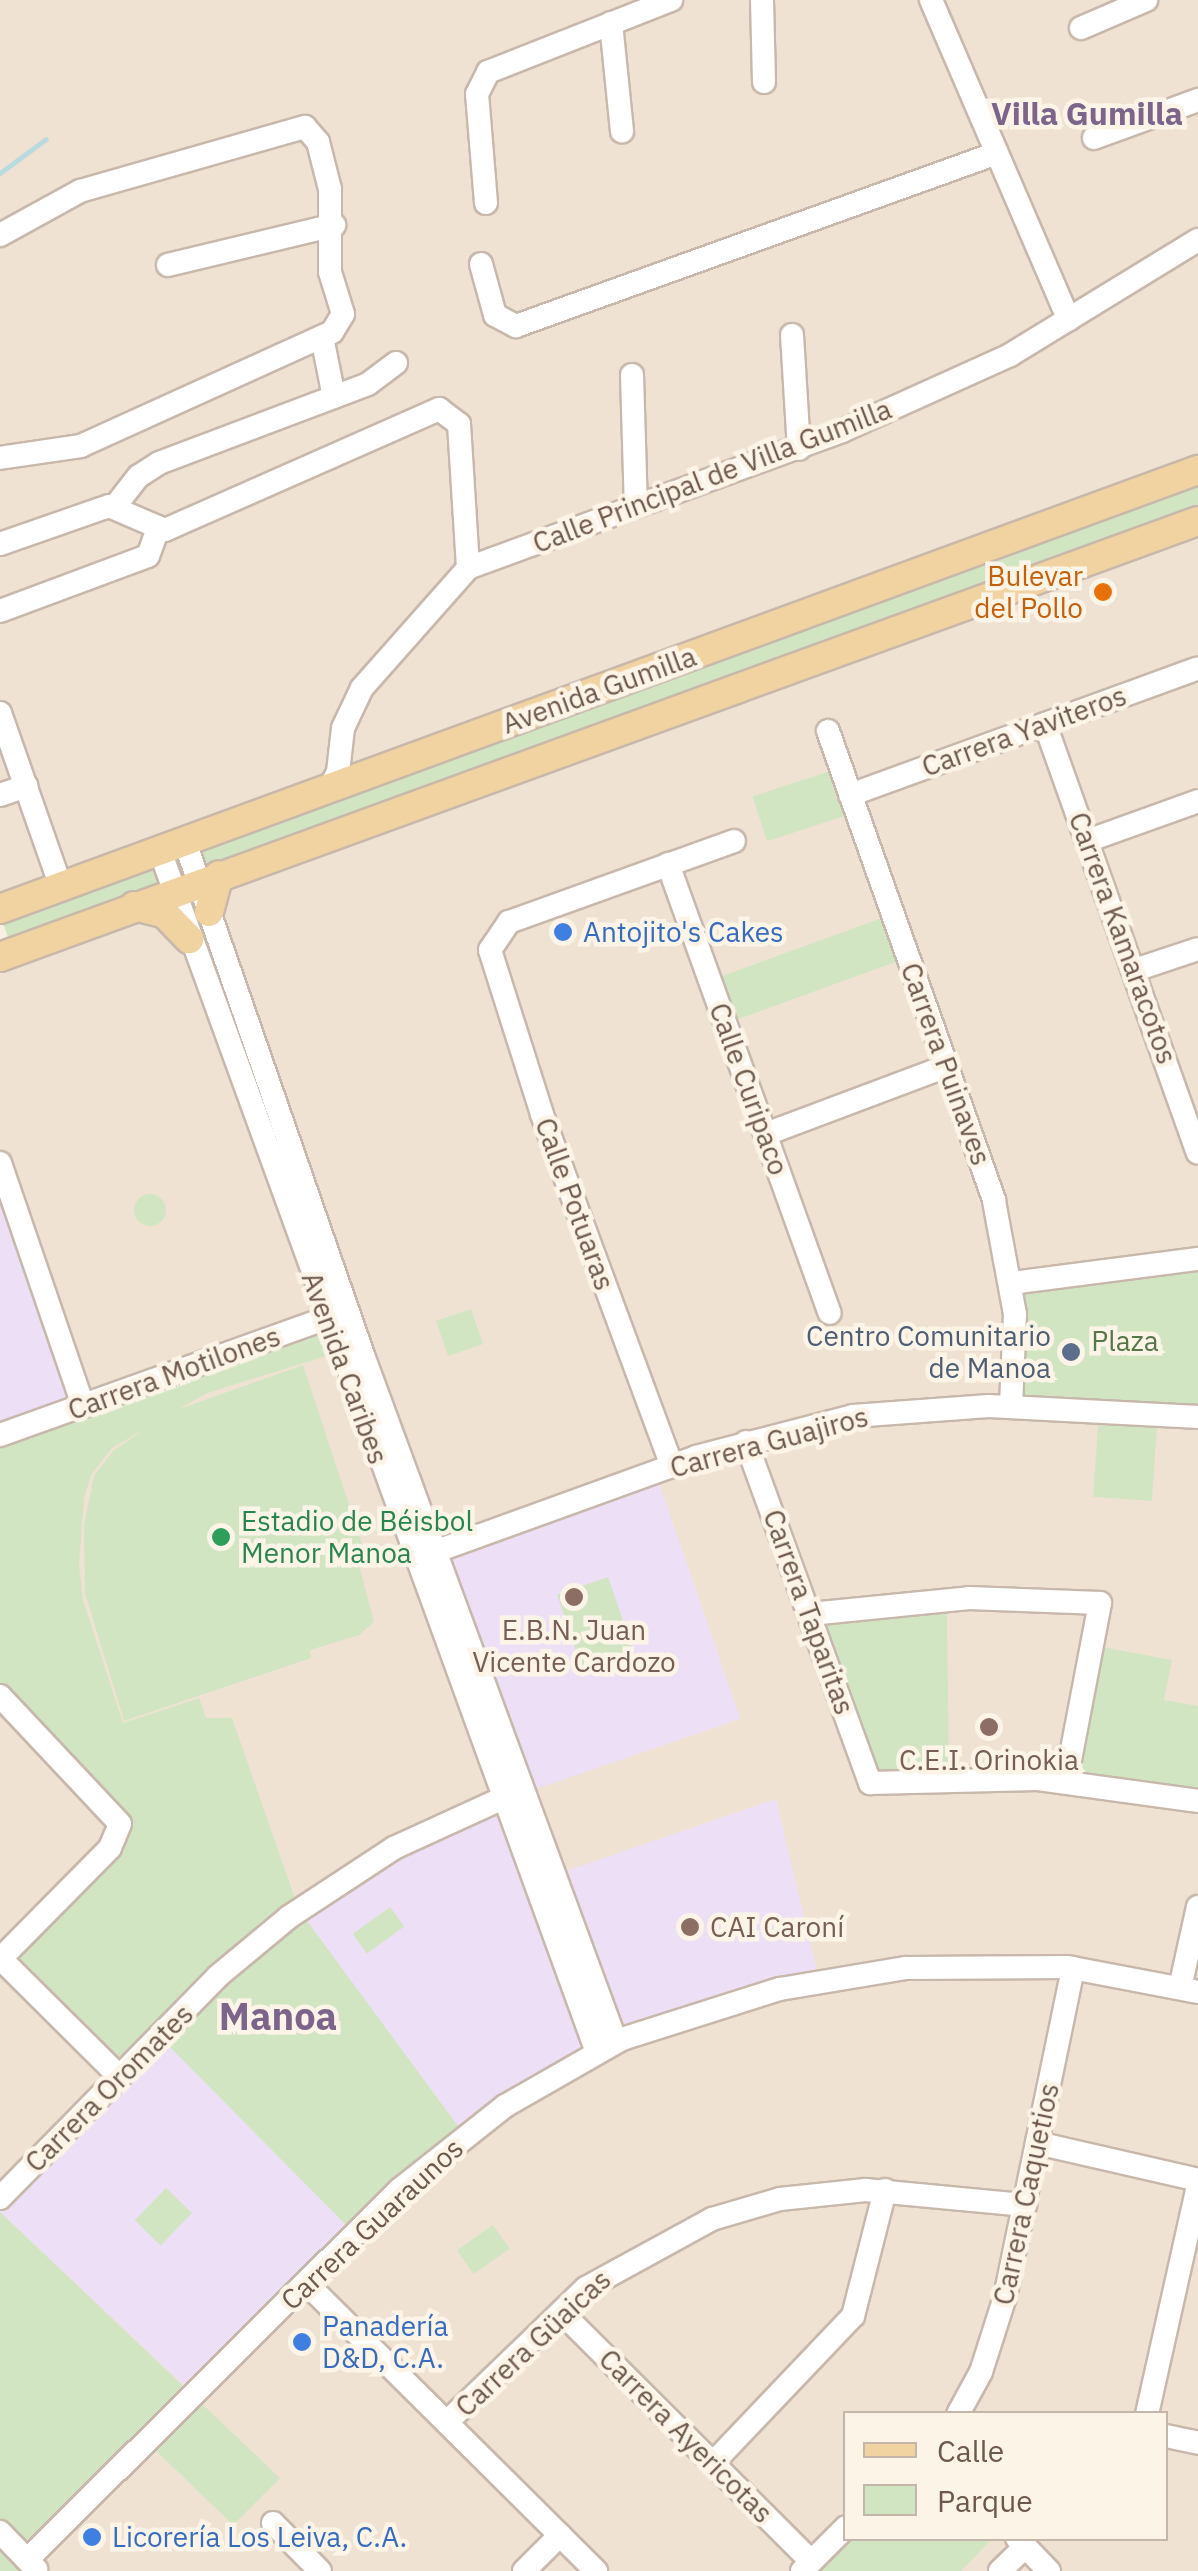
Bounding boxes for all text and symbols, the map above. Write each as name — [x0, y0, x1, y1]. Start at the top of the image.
district label: Villa Gumilla — [991, 94, 1183, 132]
street label: Calle Principal de Villa Gumilla — [528, 392, 896, 560]
place label: Bulevar del Pollo — [974, 559, 1083, 625]
marker: Bulevar del Pollo — [1092, 581, 1114, 603]
street label: Avenida Gumilla — [497, 639, 701, 741]
street label: Carrera Yaviteros — [917, 678, 1131, 784]
street label: Carrera Kamaracotos — [1062, 808, 1184, 1068]
place label: Antojito's Cakes — [583, 915, 784, 949]
marker: Antojito's Cakes — [552, 921, 574, 943]
street label: Carrera Puinaves — [894, 958, 998, 1170]
street label: Calle Curipaco — [702, 998, 796, 1180]
street label: Calle Potuaras — [528, 1113, 622, 1295]
street label: Avenida Caribes — [295, 1267, 395, 1469]
street label: Carrera Motilones — [63, 1319, 285, 1427]
place label: Centro Comunitario de Manoa — [806, 1319, 1051, 1385]
park label: Plaza — [1091, 1324, 1159, 1358]
marker: Centro Comunitario de Manoa — [1060, 1341, 1082, 1363]
street label: Carrera Guajiros — [666, 1399, 872, 1485]
place label: Estadio de Béisbol Menor Manoa — [241, 1504, 473, 1570]
street label: Carrera Taparitas — [756, 1505, 862, 1719]
marker: Estadio de Béisbol Menor Manoa — [210, 1526, 232, 1548]
marker: E.B.N. Juan Vicente Cardozo — [563, 1586, 585, 1608]
place label: E.B.N. Juan Vicente Cardozo — [472, 1613, 676, 1679]
marker: C.E.I. Orinokia — [978, 1716, 1000, 1738]
place label: C.E.I. Orinokia — [899, 1743, 1079, 1777]
place label: CAI Caroní — [710, 1910, 844, 1944]
marker: CAI Caroní — [679, 1916, 701, 1938]
district label: Manoa — [219, 1993, 337, 2039]
street label: Carrera Oromates — [18, 1997, 200, 2179]
street label: Carrera Caquetios — [986, 2080, 1066, 2308]
street label: Carrera Guaraunos — [274, 2131, 470, 2317]
street label: Carrera Güaicas — [448, 2263, 618, 2423]
place label: Panadería D&D, C.A. — [322, 2309, 448, 2375]
marker: Panadería D&D, C.A. — [291, 2331, 313, 2353]
street label: Carrera Ayericotas — [592, 2342, 780, 2530]
legend — [843, 2411, 1168, 2541]
text: Calle — [937, 2431, 1004, 2470]
text: Parque — [937, 2481, 1033, 2520]
place label: Licorería Los Leiva, C.A. — [112, 2520, 407, 2554]
marker: Licorería Los Leiva, C.A. — [81, 2526, 103, 2548]

